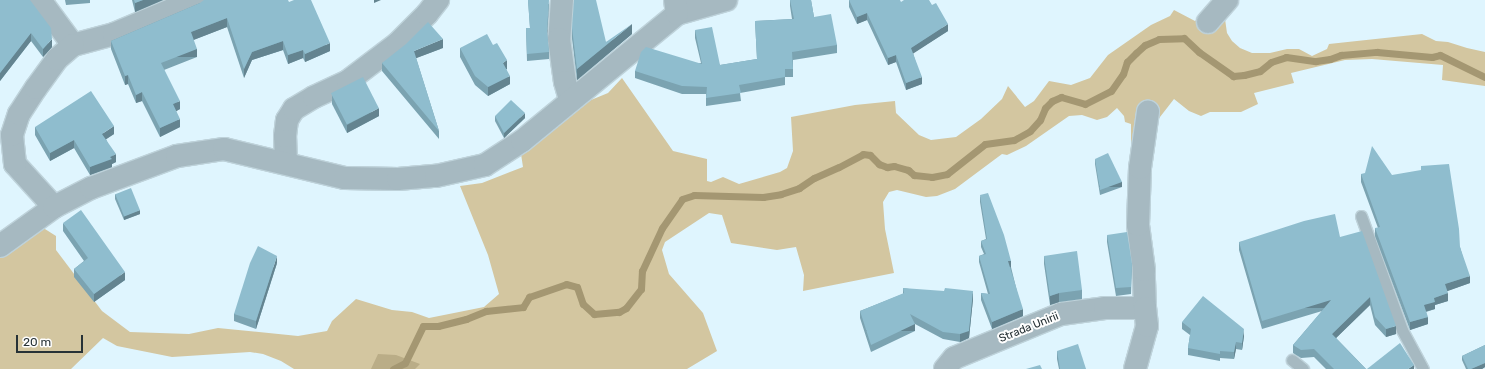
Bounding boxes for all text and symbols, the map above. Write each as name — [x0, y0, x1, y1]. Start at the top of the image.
street label: Strada Unirii — [997, 310, 1061, 346]
scale bar — [18, 327, 85, 353]
text: 20 m — [23, 335, 51, 349]

